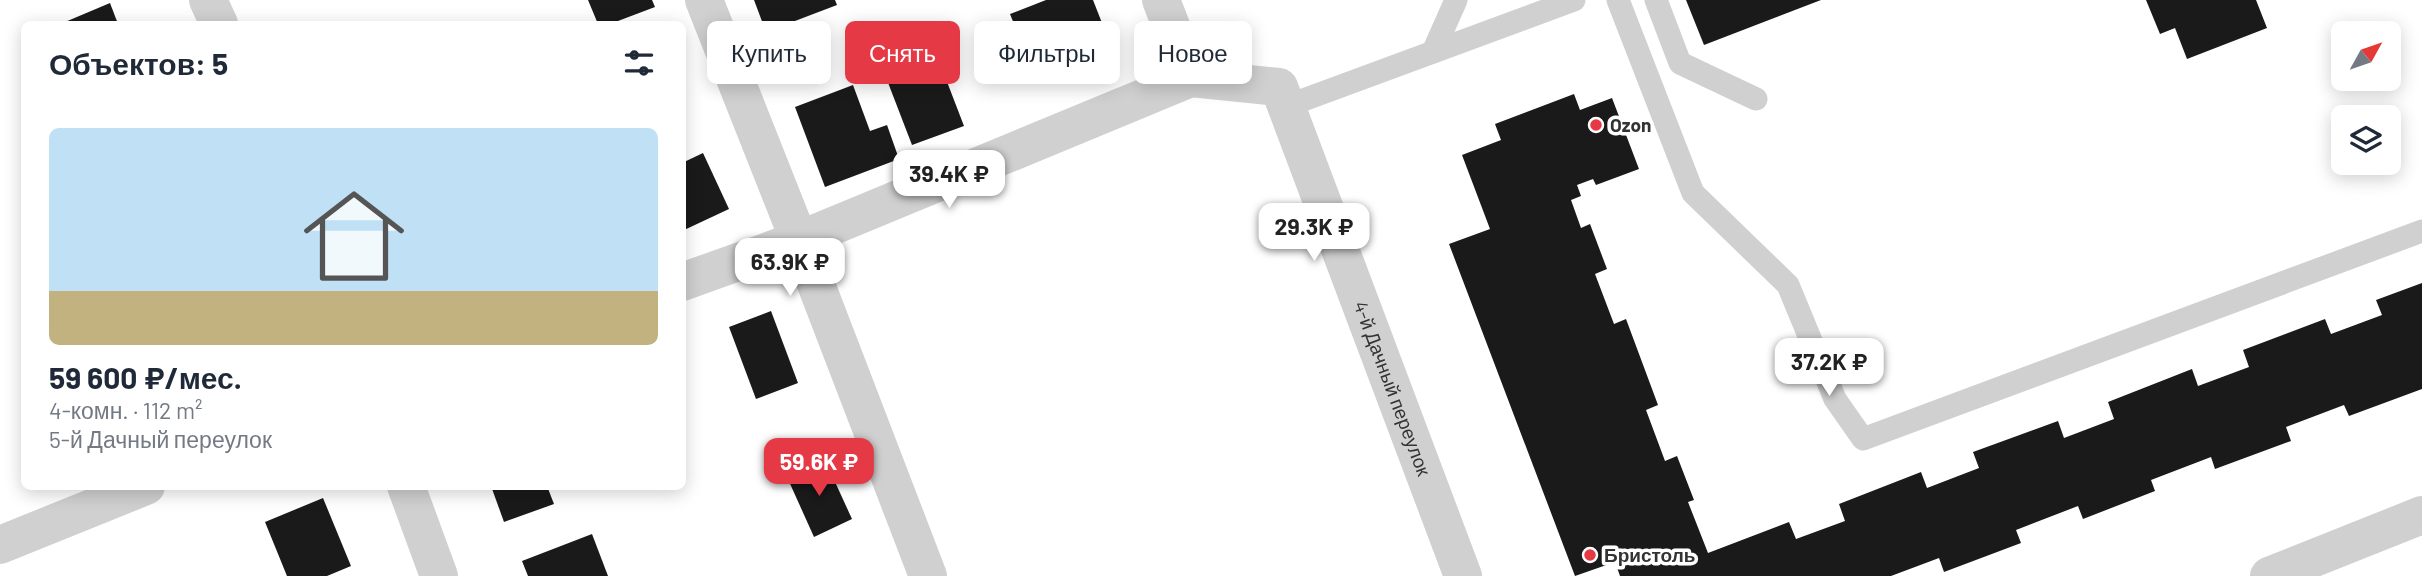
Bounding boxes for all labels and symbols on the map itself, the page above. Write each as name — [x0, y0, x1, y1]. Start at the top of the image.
north arrow — [2331, 21, 2401, 91]
place label: Ozon — [1610, 113, 1652, 136]
marker: Ozon — [1588, 117, 1604, 133]
pin: 39.4K ₽ — [884, 150, 1014, 210]
pin: 29.3K ₽ — [1249, 204, 1379, 263]
pin: 63.9K ₽ — [725, 238, 855, 298]
street label: 4-й Дачный переулок — [1350, 298, 1436, 479]
pin: 37.2K ₽ — [1764, 338, 1894, 398]
pin: 59.6K ₽ — [754, 438, 884, 498]
place label: Бристоль — [1604, 543, 1695, 566]
marker: Бристоль — [1582, 547, 1598, 563]

